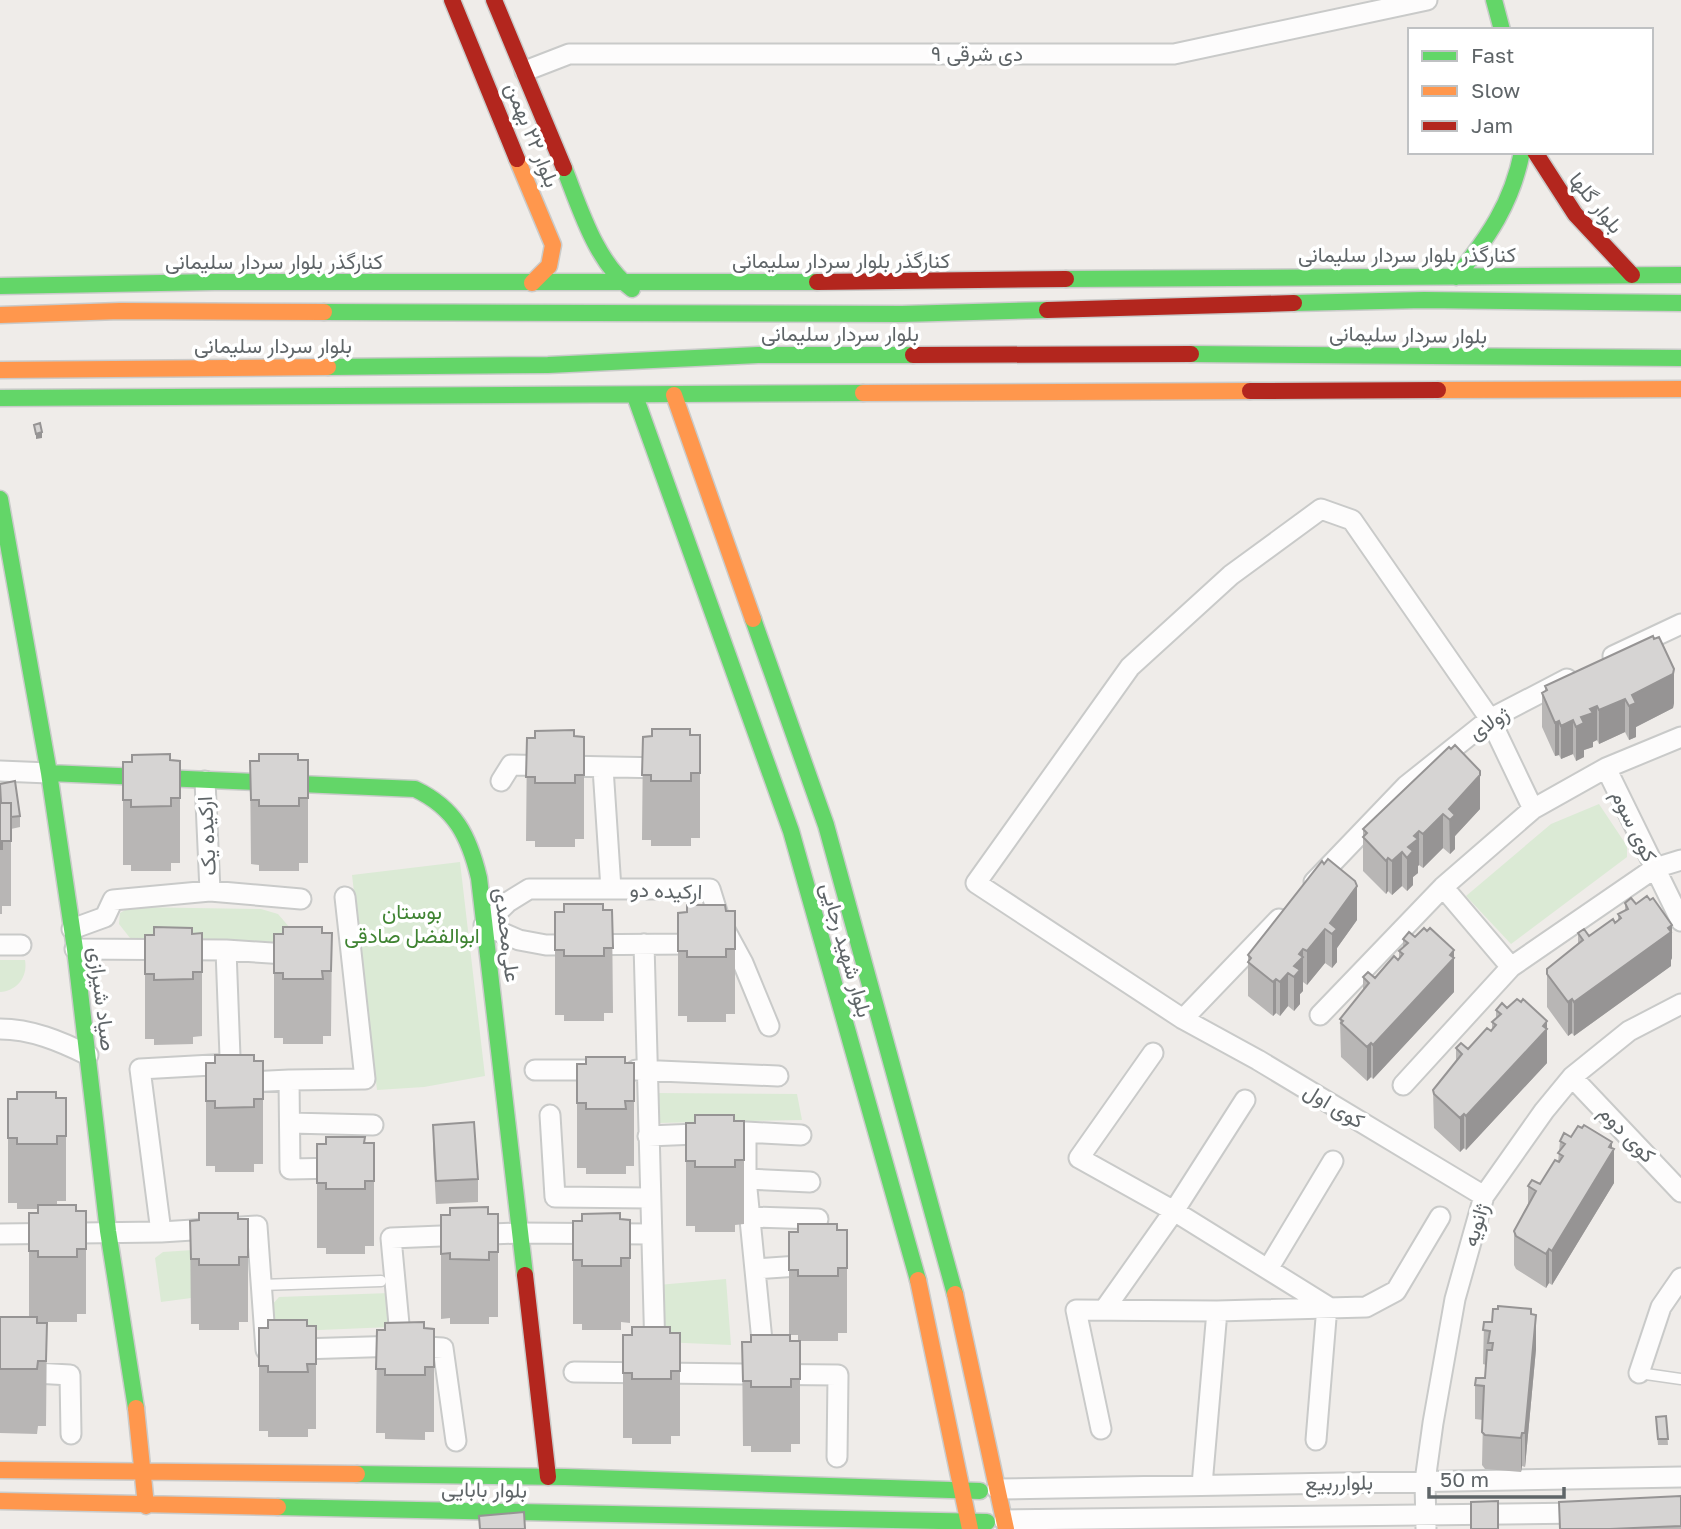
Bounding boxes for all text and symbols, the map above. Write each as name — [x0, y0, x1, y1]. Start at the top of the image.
legend — [1408, 28, 1653, 154]
street label: ۹ دی شرقی — [931, 40, 1023, 67]
text: Fast — [1471, 42, 1514, 68]
text: Slow — [1471, 77, 1520, 103]
street label: بلوار ۲۲ بهمن — [499, 78, 566, 191]
text: Jam — [1471, 112, 1513, 138]
street label: بلوار گلها — [1563, 166, 1629, 239]
street label: کنارگذر بلوار سردار سلیمانی — [1298, 241, 1516, 268]
street label: کنارگذر بلوار سردار سلیمانی — [732, 247, 950, 274]
street label: کنارگذر بلوار سردار سلیمانی — [165, 248, 383, 275]
street label: بلوار سردار سلیمانی — [761, 320, 919, 347]
street label: بلوار سردار سلیمانی — [1329, 320, 1487, 349]
street label: بلوار سردار سلیمانی — [194, 332, 352, 359]
street label: ژولای — [1463, 699, 1515, 746]
street label: کوی سوم — [1605, 785, 1663, 867]
street label: ارکیده یک — [191, 796, 222, 876]
street label: ارکیده دو — [629, 876, 703, 905]
street label: بلوار شهید رجایی — [814, 879, 879, 1020]
street label: علی‌محمدی — [489, 886, 527, 984]
park label: بوستان ابوالفضل صادقی — [344, 898, 480, 949]
street label: صیاد شیرازی — [83, 945, 122, 1052]
street label: کوی اول — [1299, 1077, 1370, 1134]
street label: کوی دوم — [1592, 1099, 1662, 1169]
street label: ژانویه — [1456, 1199, 1495, 1250]
scale bar — [1429, 1456, 1564, 1500]
text: 50 m — [1440, 1466, 1489, 1492]
street label: بلوارربیع — [1305, 1468, 1373, 1498]
street label: بلوار بابایی — [441, 1475, 527, 1504]

